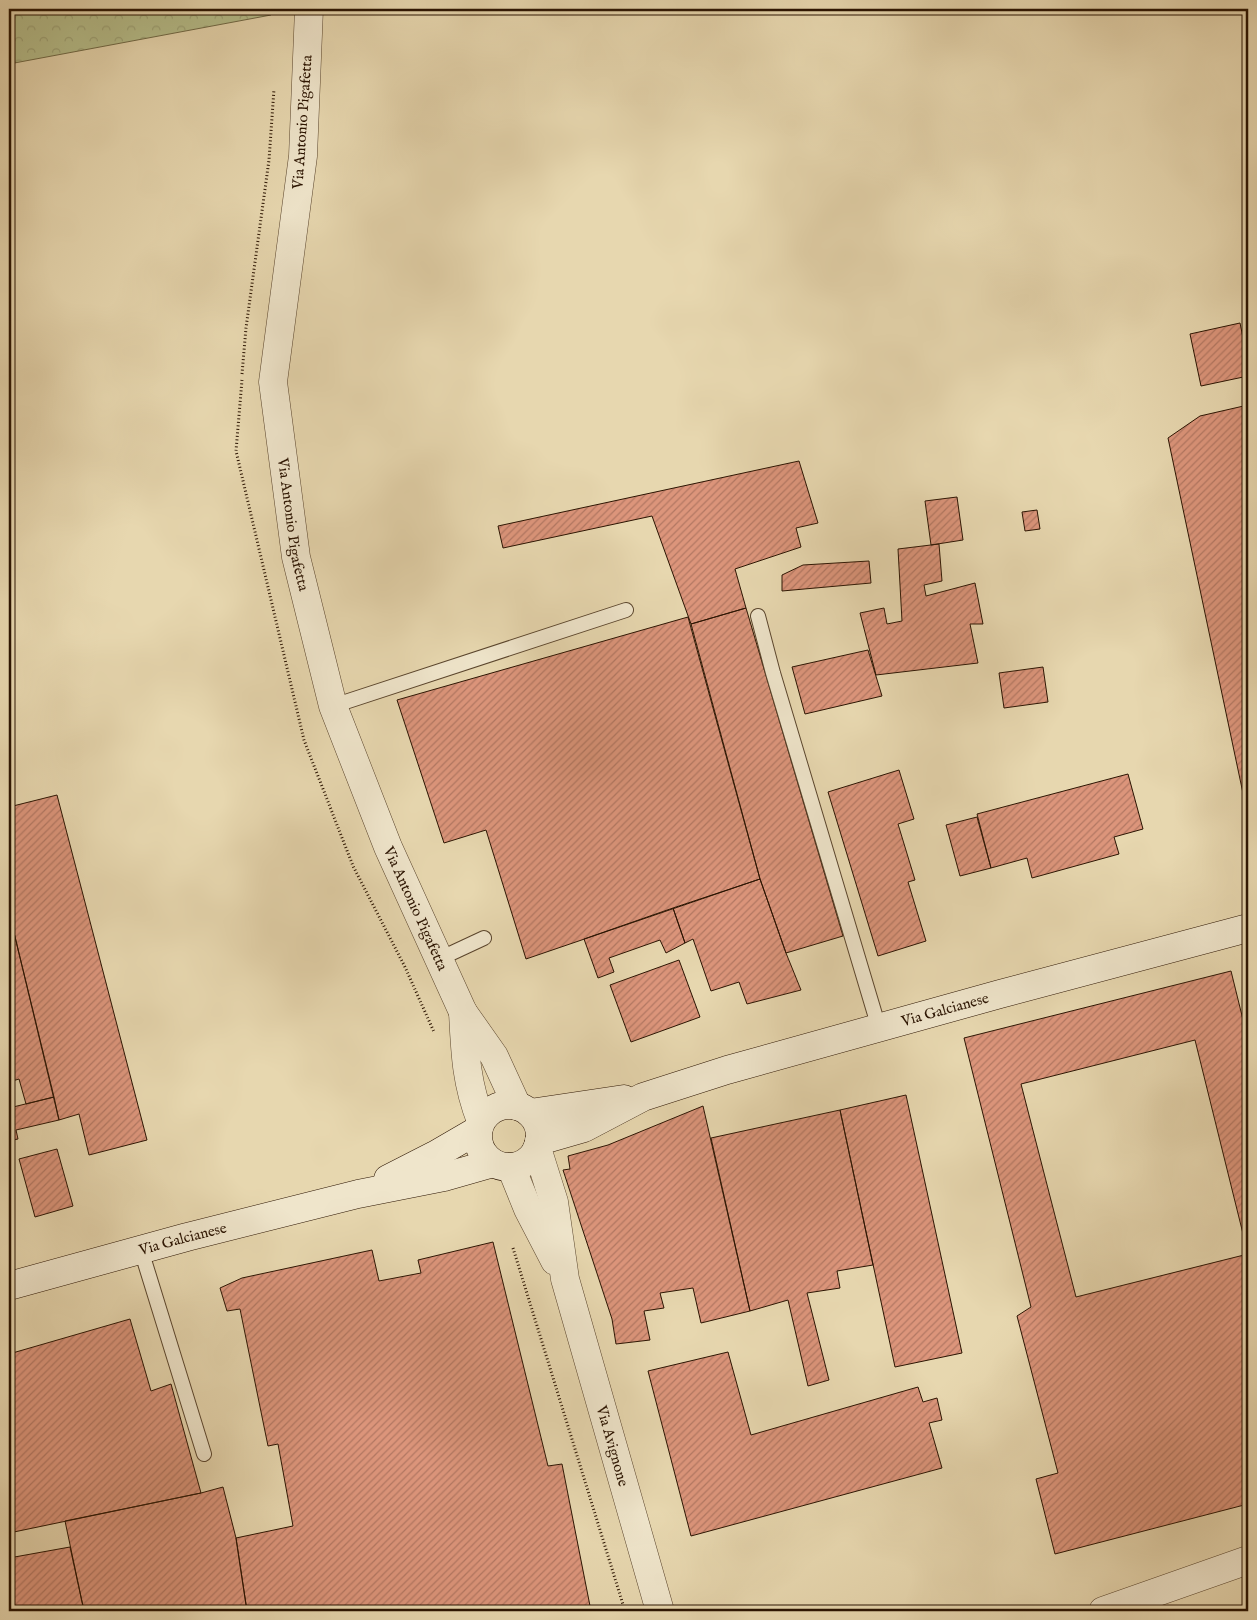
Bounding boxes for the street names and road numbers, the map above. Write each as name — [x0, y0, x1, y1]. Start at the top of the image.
street label: Via Antonio Pigafetta — [288, 54, 317, 191]
street label: Via Antonio Pigafetta — [273, 456, 313, 594]
street label: Via Antonio Pigafetta — [379, 843, 452, 974]
street label: Via Galcianese — [898, 989, 991, 1031]
street label: Via Galcianese — [136, 1218, 229, 1260]
street label: Via Avignone — [591, 1402, 633, 1489]

